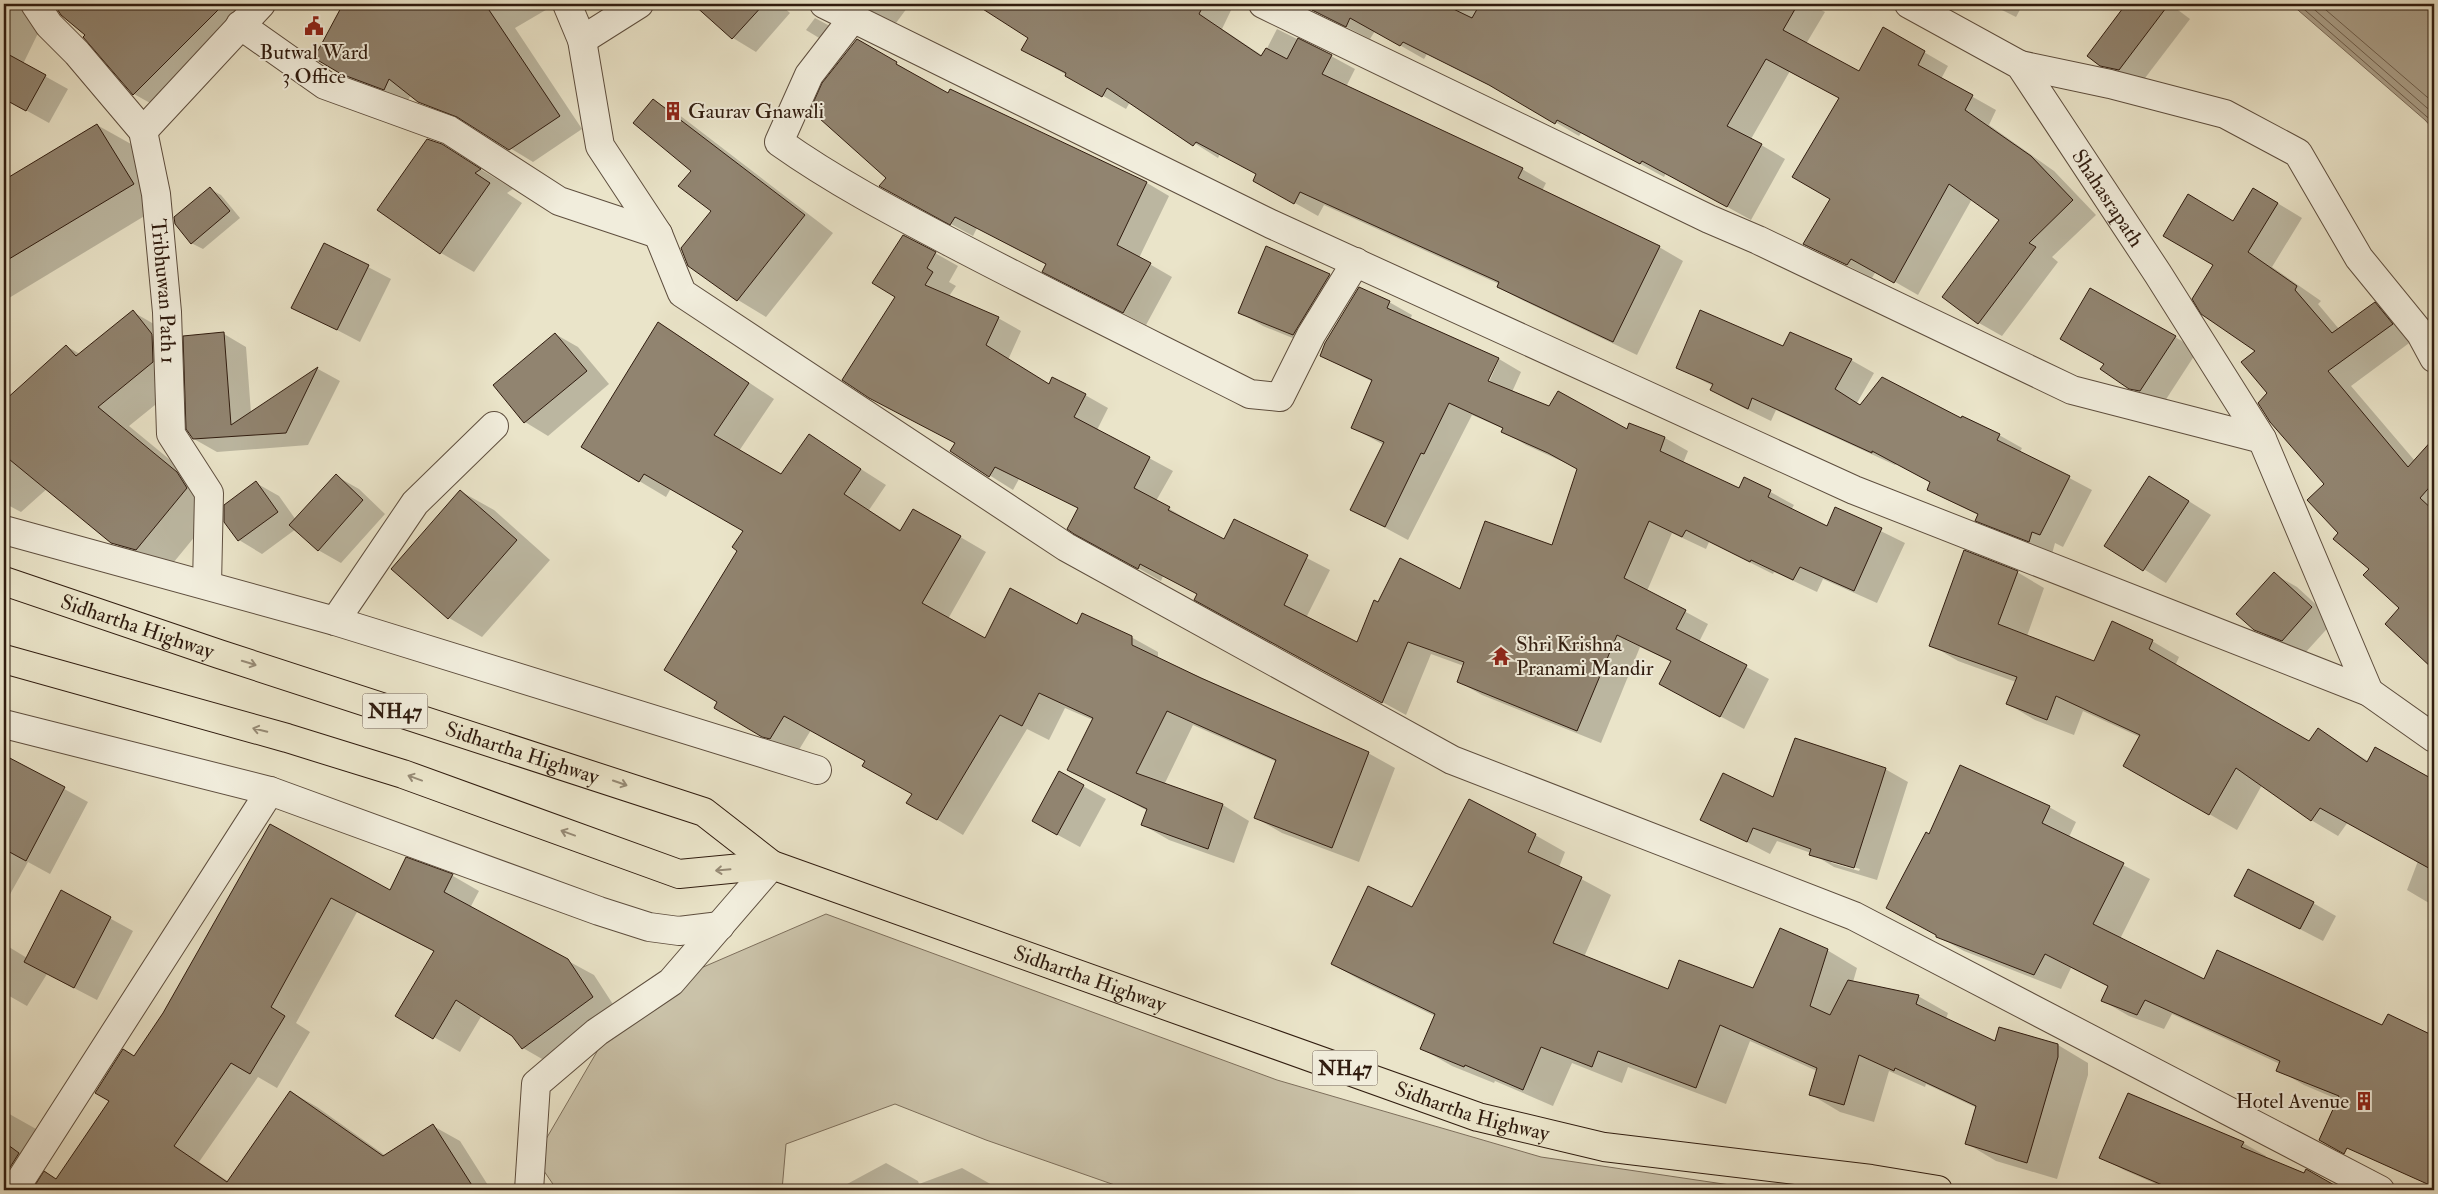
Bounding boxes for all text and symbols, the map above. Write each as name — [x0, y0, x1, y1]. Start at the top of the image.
public building icon: Butwal Ward 3 Office — [303, 15, 325, 37]
place label: Butwal Ward 3 Office — [260, 39, 369, 90]
place label: Gaurav Gnawali — [688, 98, 825, 125]
building icon: Gaurav Gnawali — [662, 100, 684, 122]
street label: Shahasrapath — [2066, 144, 2150, 252]
street label: Tribhuwan Path 1 — [145, 218, 182, 364]
street label: Sidhartha Highway — [57, 588, 218, 665]
place label: Shri Krishna Pranami Mandir — [1516, 631, 1654, 682]
temple icon: Shri Krishna Pranami Mandir — [1490, 645, 1512, 667]
one-way arrow — [241, 659, 257, 669]
road number: NH47 — [362, 694, 428, 728]
street label: Sidhartha Highway — [442, 715, 603, 791]
one-way arrow — [253, 725, 269, 735]
one-way arrow — [408, 773, 424, 782]
one-way arrow — [612, 779, 627, 788]
one-way arrow — [561, 828, 577, 837]
one-way arrow — [716, 865, 732, 874]
street label: Sidhartha Highway — [1010, 939, 1171, 1018]
road number: NH47 — [1312, 1050, 1378, 1086]
street label: Sidhartha Highway — [1391, 1075, 1553, 1147]
place label: Hotel Avenue — [2236, 1088, 2349, 1115]
building icon: Hotel Avenue — [2353, 1090, 2375, 1112]

